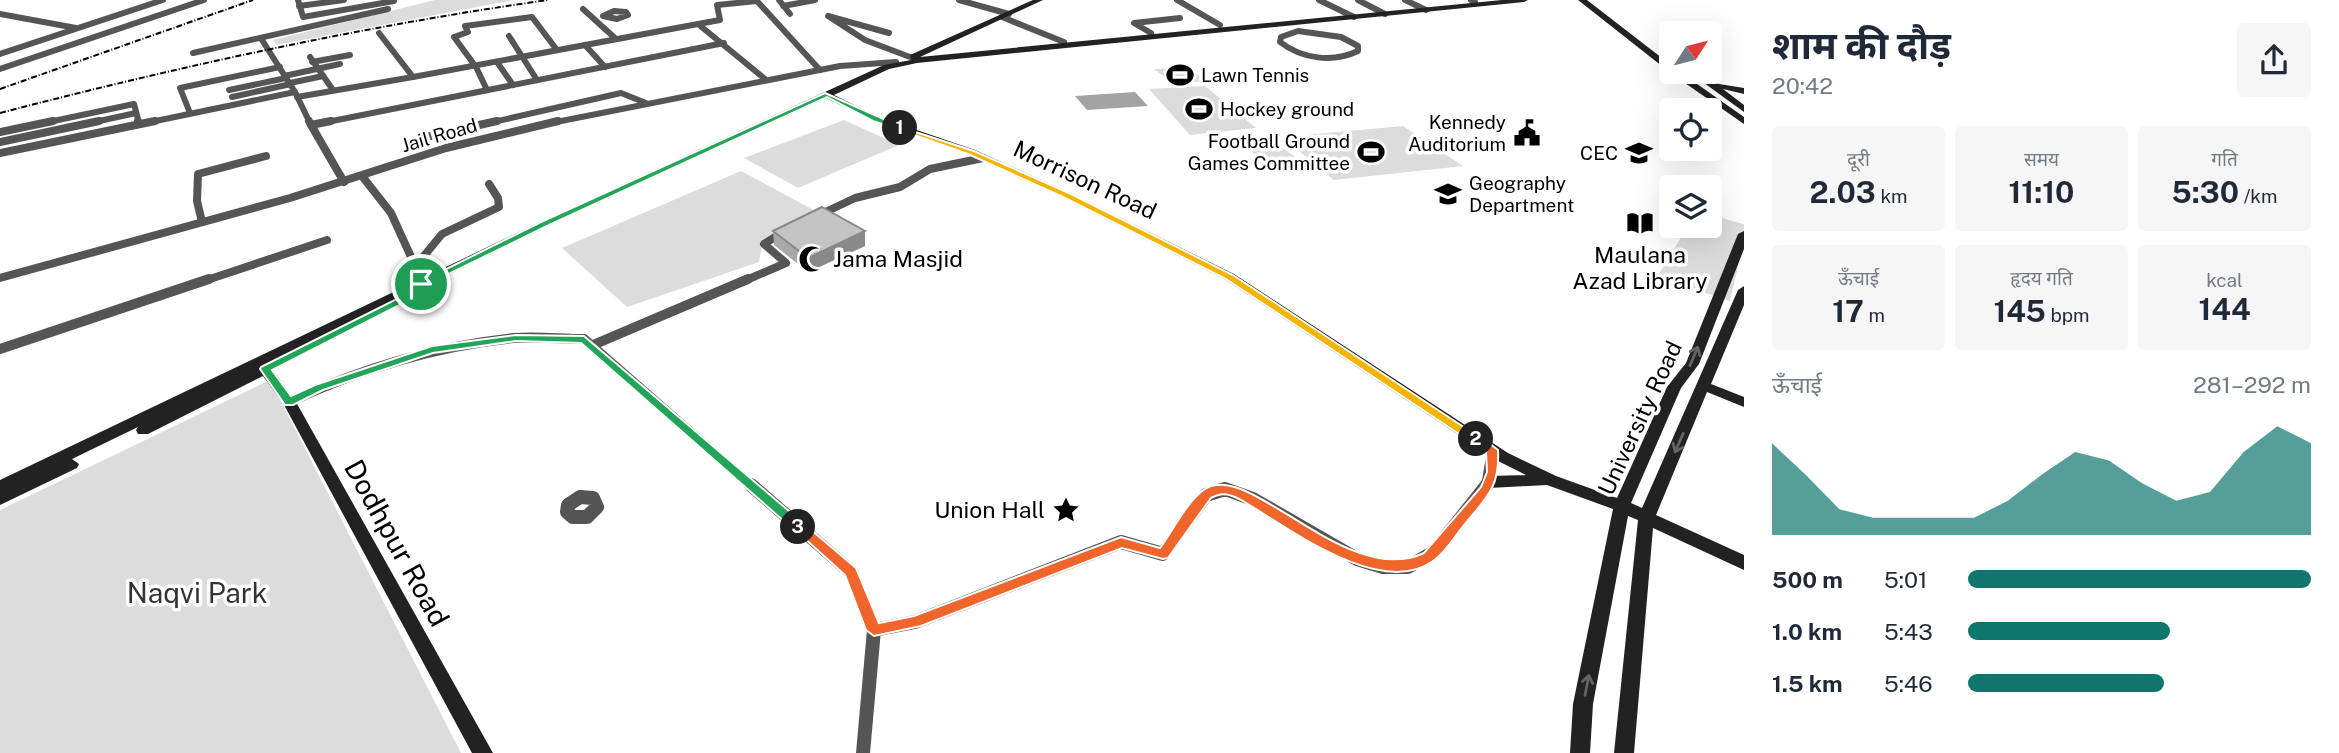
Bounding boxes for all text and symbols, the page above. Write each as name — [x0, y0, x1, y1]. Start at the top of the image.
north arrow — [1659, 21, 1722, 84]
map controls — [1659, 21, 1722, 238]
text: शाम की दौड़ — [1772, 23, 1951, 68]
button: share — [2237, 23, 2311, 97]
sports icon: Lawn Tennis — [1165, 60, 1195, 90]
place label: Lawn Tennis — [1201, 64, 1309, 86]
text: 20:42 — [1772, 72, 1833, 99]
sports icon: Hockey ground — [1184, 94, 1214, 124]
place label: Hockey ground — [1220, 98, 1354, 120]
button: locate — [1659, 98, 1722, 161]
pin: 1 — [883, 110, 918, 146]
place label: Kennedy Auditorium — [1408, 111, 1506, 155]
street label: Jail Road — [398, 114, 480, 156]
text: 1 — [895, 116, 904, 138]
public building icon: Kennedy Auditorium — [1512, 118, 1542, 148]
place label: Football Ground Games Committee — [1188, 130, 1350, 174]
street label: Morrison Road — [1009, 135, 1161, 225]
sports icon: Football Ground Games Committee — [1356, 137, 1386, 167]
school or university icon: CEC — [1624, 138, 1654, 168]
place label: CEC — [1580, 142, 1618, 164]
text: दूरी — [1847, 148, 1870, 170]
text: समय — [2024, 148, 2059, 170]
text: गति — [2211, 148, 2238, 170]
place label: Geography Department — [1469, 172, 1574, 216]
text: 2.03 — [1809, 174, 1876, 210]
text: 11:10 — [2009, 174, 2074, 210]
text: 5:30 — [2172, 174, 2239, 210]
button: layers — [1659, 175, 1722, 238]
school or university icon: Geography Department — [1433, 179, 1463, 209]
text: km — [1876, 185, 1908, 207]
text: /km — [2239, 185, 2277, 207]
library icon: Maulana Azad Library — [1625, 208, 1655, 238]
place label: Maulana Azad Library — [1572, 241, 1708, 294]
mosque icon: Jama Masjid — [797, 244, 827, 274]
place label: Jama Masjid — [833, 245, 963, 272]
pin — [391, 254, 451, 314]
icon: arrive — [402, 265, 440, 303]
text: ऊँचाई — [1838, 267, 1879, 289]
text: हृदय गति — [2010, 267, 2073, 289]
text: kcal — [2206, 269, 2243, 291]
text: 144 — [2198, 291, 2251, 327]
text: 17 — [1832, 293, 1864, 329]
text: 145 — [1993, 293, 2046, 329]
text: m — [1864, 304, 1885, 326]
text: bpm — [2046, 304, 2090, 326]
street label: University Road — [1592, 336, 1687, 499]
one-way arrow — [1688, 345, 1701, 367]
text: ऊँचाई — [1772, 371, 1822, 398]
text: 281–292 m — [2193, 371, 2311, 398]
pin: 2 — [1458, 422, 1494, 457]
text: 2 — [1469, 427, 1482, 449]
one-way arrow — [1672, 432, 1685, 453]
street label: Dodhpur Road — [338, 454, 457, 632]
place icon: Union Hall — [1051, 495, 1081, 525]
place label: Union Hall — [934, 496, 1045, 523]
pin: 3 — [780, 510, 816, 544]
text: 3 — [791, 515, 804, 537]
text: 500 m — [1772, 566, 1843, 593]
text: 5:01 — [1884, 566, 1927, 593]
park label: Naqvi Park — [127, 576, 267, 609]
text: 1.0 km — [1772, 618, 1842, 645]
text: 5:43 — [1884, 618, 1933, 645]
text: 1.5 km — [1772, 670, 1843, 697]
text: 5:46 — [1884, 670, 1933, 697]
one-way arrow — [1580, 674, 1594, 697]

